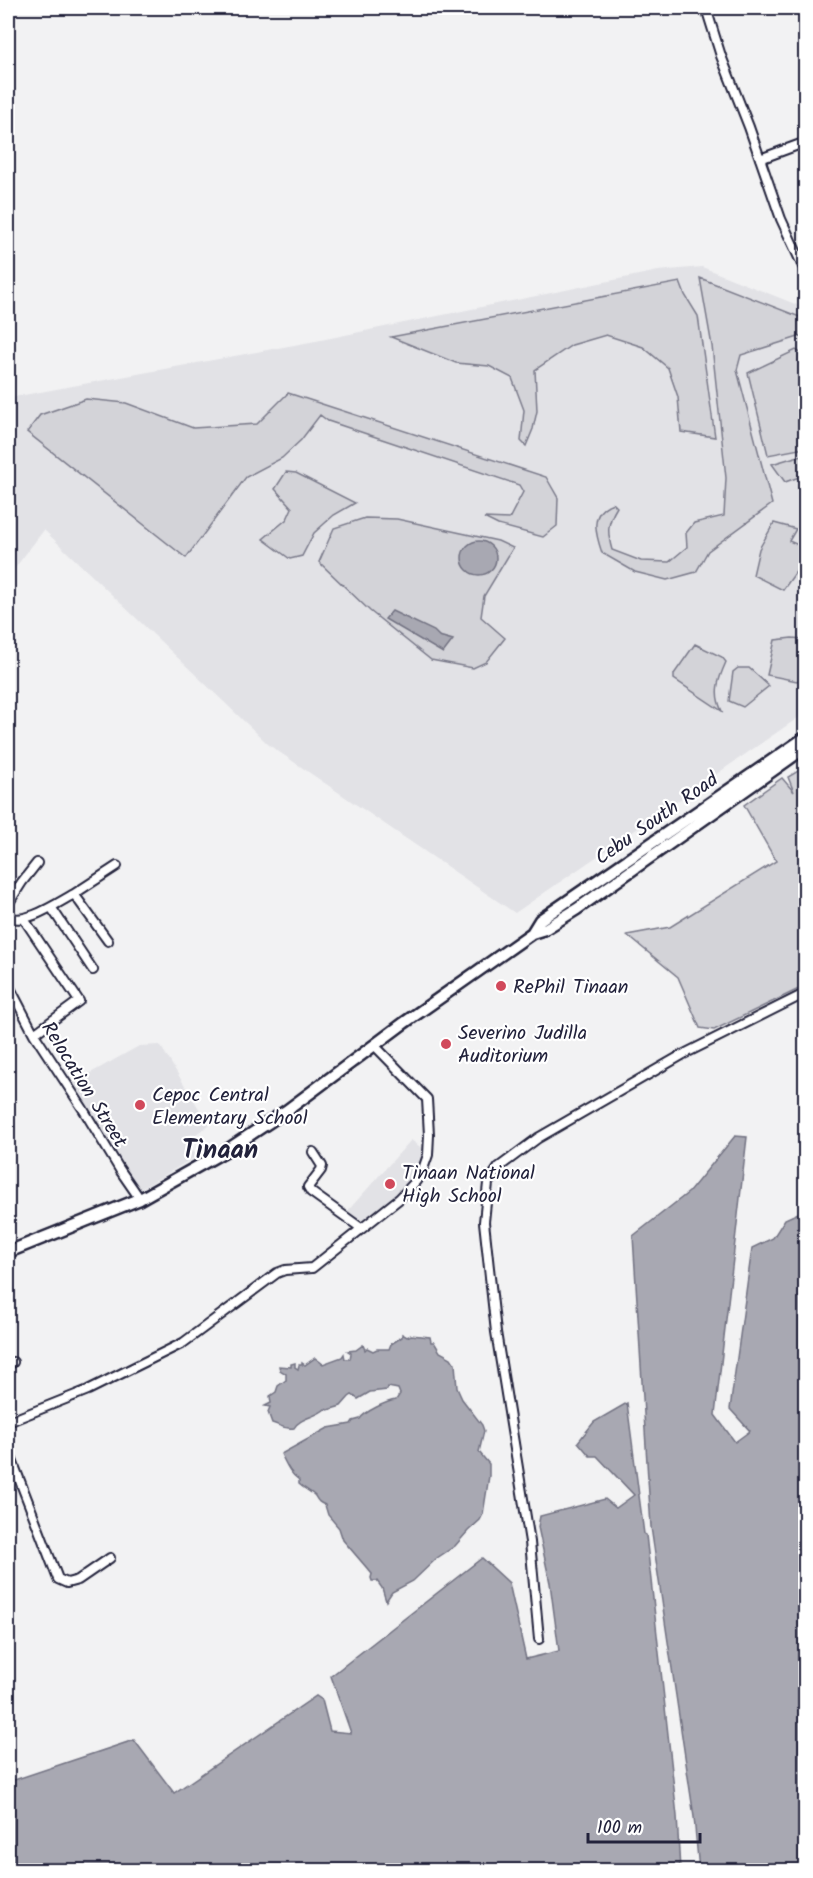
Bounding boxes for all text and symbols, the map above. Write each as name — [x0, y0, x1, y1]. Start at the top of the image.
street label: Cebu South Road — [589, 764, 727, 874]
place label: RePhil Tinaan — [513, 972, 628, 1004]
marker: RePhil Tinaan — [494, 979, 508, 993]
street label: Relocation Street — [32, 1016, 135, 1155]
place label: Severino Judilla Auditorium — [458, 1018, 587, 1073]
marker: Severino Judilla Auditorium — [439, 1037, 453, 1051]
place label: Cepoc Central Elementary School — [152, 1080, 308, 1135]
marker: Cepoc Central Elementary School — [133, 1098, 147, 1112]
district label: Tinaan — [182, 1130, 258, 1172]
place label: Tinaan National High School — [402, 1158, 535, 1213]
marker: Tinaan National High School — [383, 1177, 397, 1191]
scale bar — [588, 1806, 700, 1844]
text: 100 m — [597, 1814, 642, 1843]

